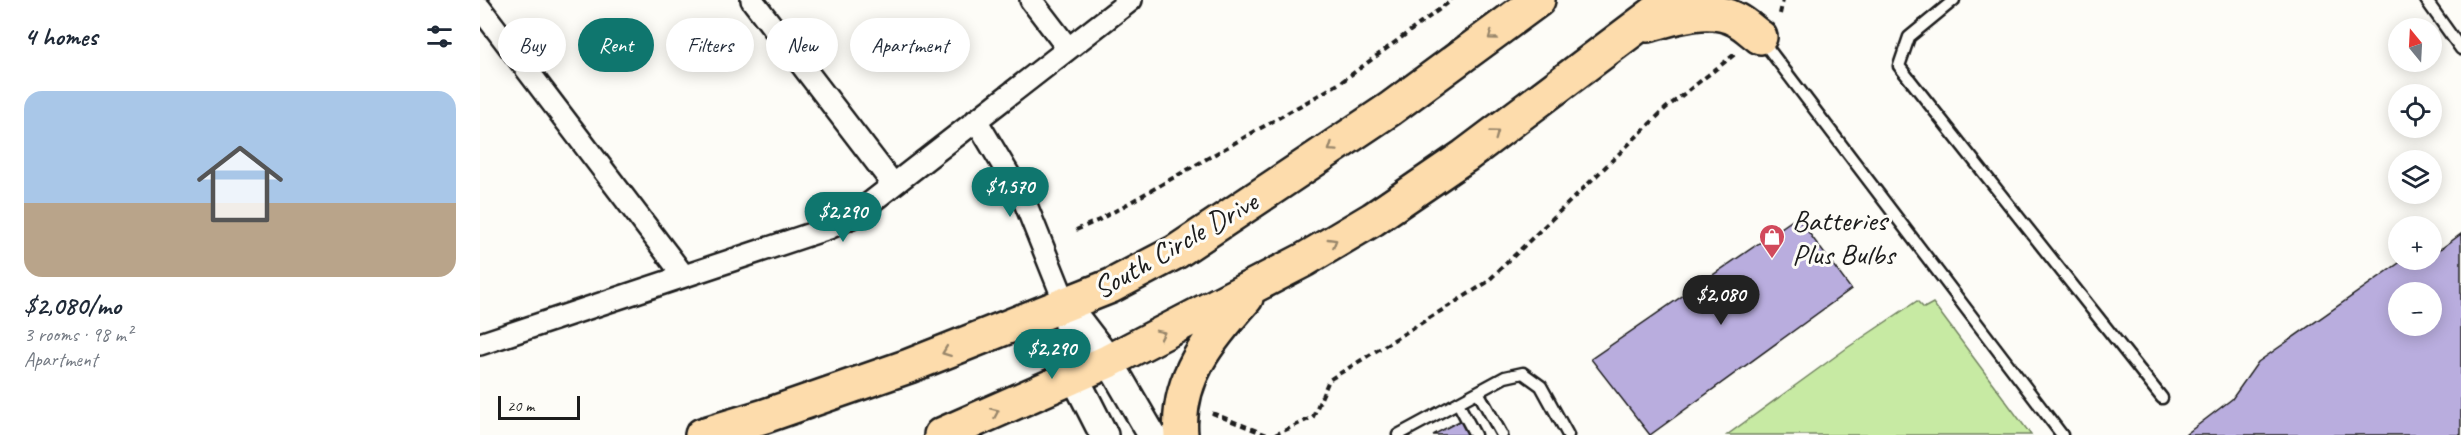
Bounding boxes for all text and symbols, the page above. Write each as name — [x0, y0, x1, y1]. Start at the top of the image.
chip: Buy — [498, 18, 566, 72]
chip: Rent — [578, 18, 654, 72]
chip: Filters — [666, 18, 754, 72]
chip: New — [766, 18, 838, 72]
chip: Apartment — [850, 18, 970, 72]
north arrow — [2388, 18, 2442, 72]
map controls — [2388, 18, 2442, 336]
text: 4 homes — [24, 20, 97, 53]
icon: filters — [423, 20, 456, 53]
one-way arrow — [1487, 29, 1498, 40]
button: locate — [2388, 84, 2442, 138]
icon: home — [186, 130, 294, 238]
one-way arrow — [1489, 130, 1500, 141]
one-way arrow — [1328, 140, 1338, 152]
button: layers — [2388, 150, 2442, 204]
pin: $1,570 — [961, 167, 1059, 218]
text: $1,570 — [986, 174, 1034, 199]
street label: South Circle Drive — [1086, 181, 1266, 307]
pin: $2,290 — [794, 192, 892, 243]
text: $2,290 — [819, 199, 867, 224]
place label: Batteries Plus Bulbs — [1792, 201, 1897, 273]
button: + — [2388, 216, 2442, 270]
shop icon: Batteries Plus Bulbs — [1757, 222, 1787, 260]
one-way arrow — [1327, 238, 1337, 250]
pin: $2,080 — [1672, 275, 1770, 326]
text: $2,080 — [1697, 282, 1745, 307]
button: − — [2388, 282, 2442, 336]
text: $2,080/mo — [24, 289, 121, 322]
text: 3 rooms · 98 m² — [24, 322, 132, 347]
pin: $2,290 — [1003, 329, 1101, 380]
one-way arrow — [1155, 330, 1166, 341]
text: $2,290 — [1028, 336, 1076, 361]
one-way arrow — [941, 345, 952, 357]
text: Apartment — [24, 347, 97, 372]
scale bar — [498, 393, 580, 420]
text: 20 m — [507, 396, 534, 416]
one-way arrow — [989, 407, 1000, 419]

